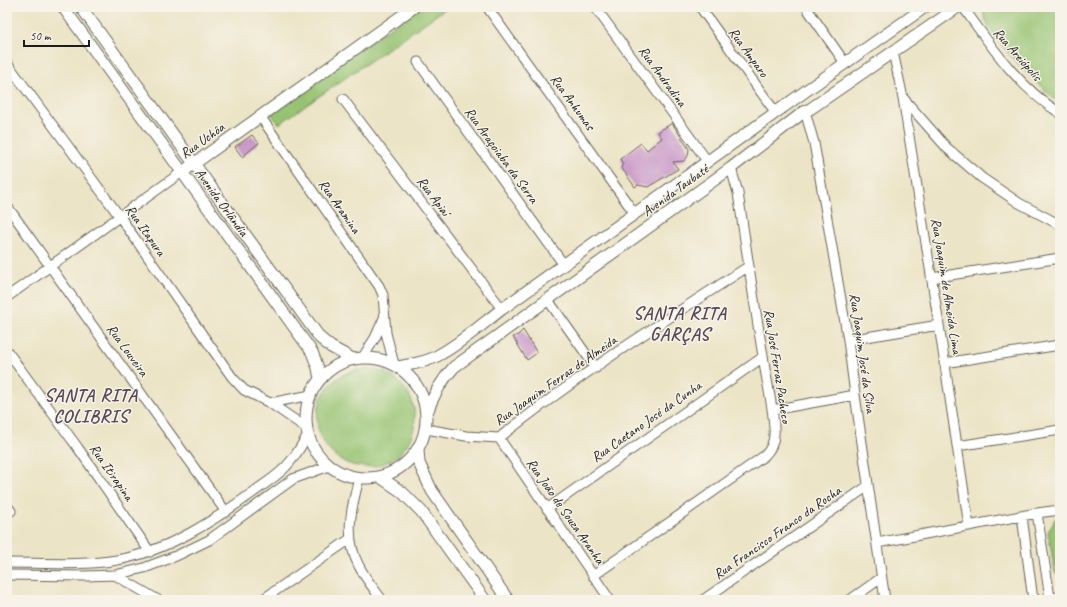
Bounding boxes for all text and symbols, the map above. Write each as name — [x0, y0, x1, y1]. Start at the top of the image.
scale bar — [24, 22, 89, 48]
street label: Rua Amparo — [725, 24, 773, 81]
street label: Rua Areiópolis — [990, 24, 1046, 85]
text: 50 m — [30, 28, 52, 44]
street label: Rua Andradina — [635, 43, 691, 111]
street label: Rua Anhumas — [547, 71, 599, 134]
street label: Rua Araçoiaba da Serra — [461, 104, 543, 207]
street label: Rua Uchôa — [177, 118, 228, 162]
street label: Avenida Taubaté — [639, 159, 713, 220]
street label: Avenida Orlândia — [191, 165, 253, 241]
street label: Rua Apiaí — [413, 173, 456, 222]
street label: Rua Aramina — [315, 176, 365, 238]
street label: Rua Itapura — [122, 201, 170, 260]
street label: Rua Joaquim de Almeida Lima — [927, 217, 966, 356]
street label: Rua Joaquim José da Silva — [846, 292, 879, 415]
district label: SANTA RITA GARÇAS — [633, 302, 728, 346]
street label: Rua José Ferraz Pacheco — [760, 308, 795, 426]
street label: Rua Louveira — [103, 321, 153, 380]
street label: Rua Joaquim Ferraz de Almeida — [491, 331, 621, 429]
street label: Rua Caetano José da Cunha — [588, 376, 706, 466]
district label: SANTA RITA COLIBRIS — [44, 384, 139, 427]
street label: Rua Itirapina — [86, 441, 138, 505]
street label: Rua João de Souza Aranha — [523, 455, 609, 568]
street label: Rua Francisco Franco da Rocha — [710, 481, 845, 583]

